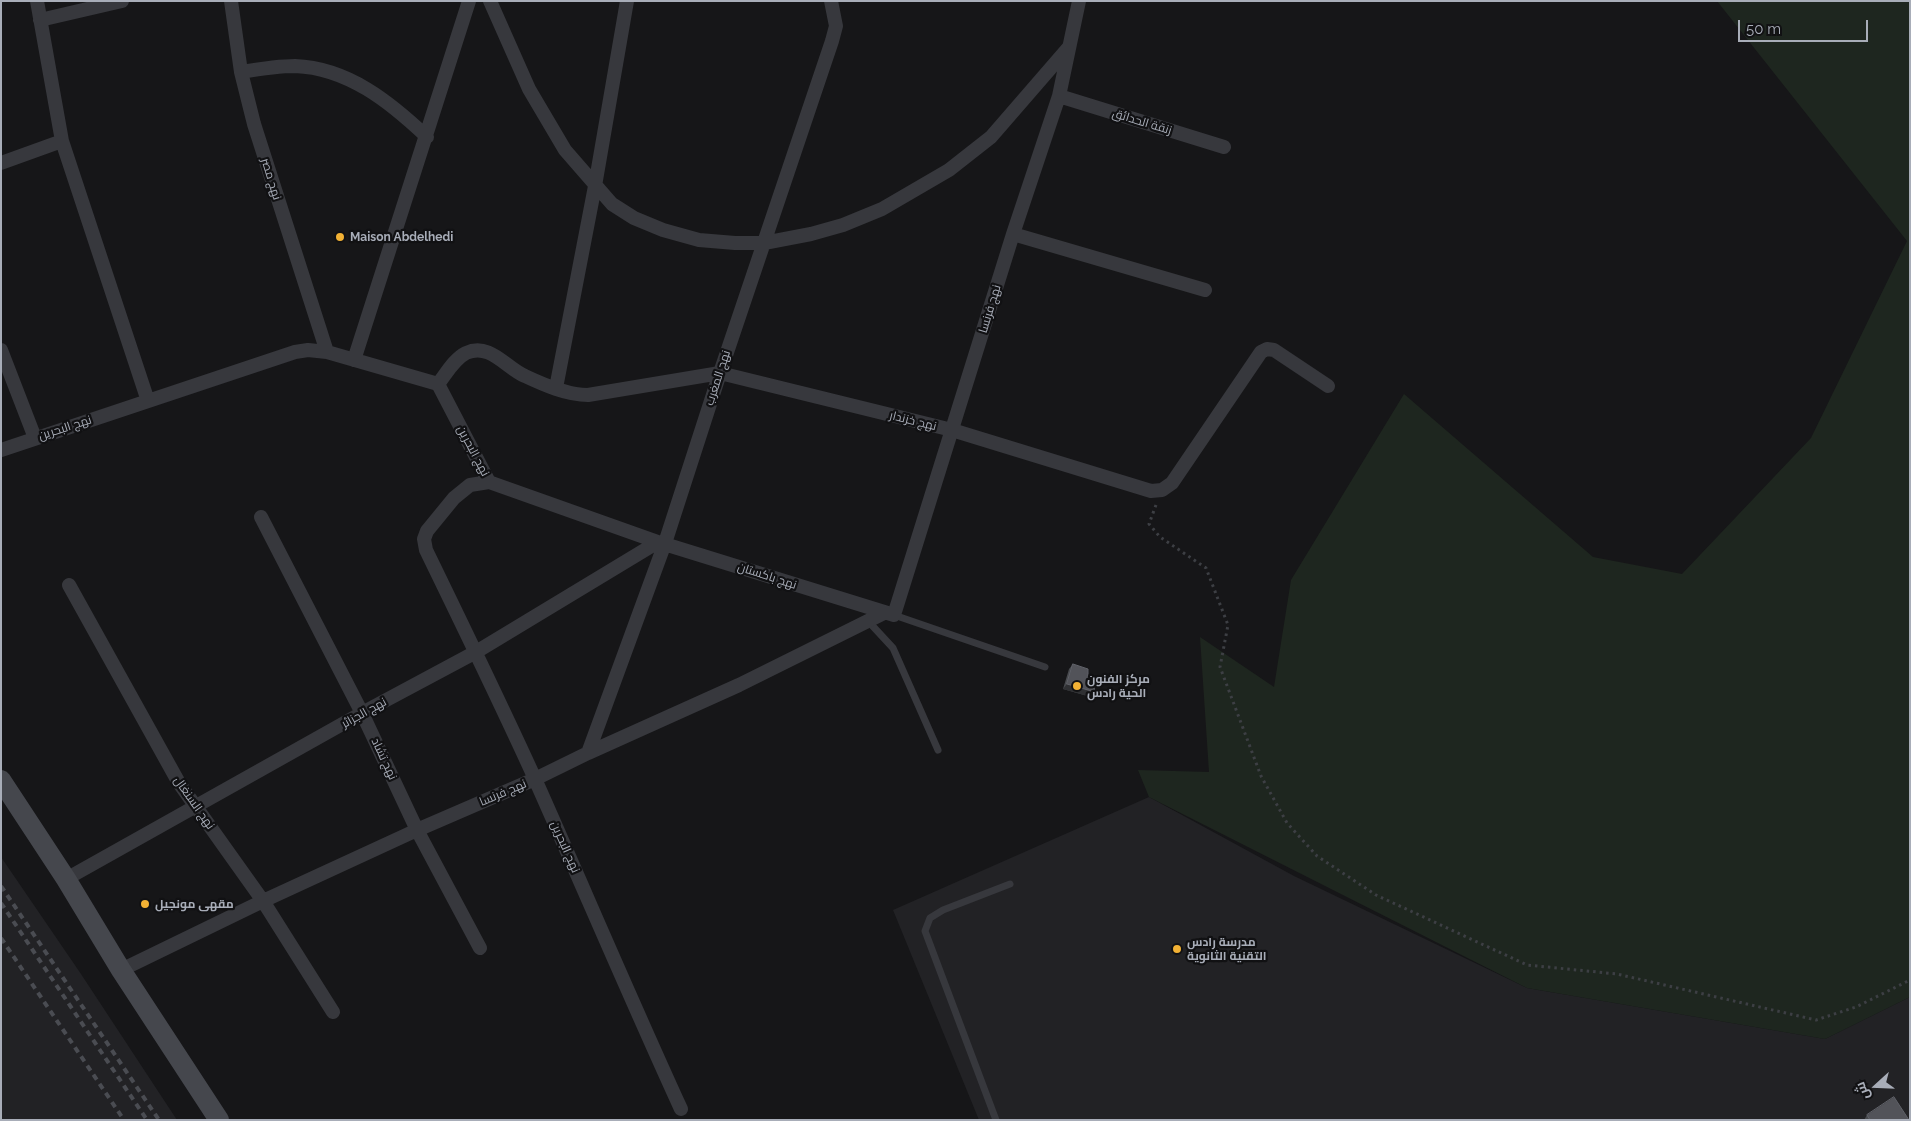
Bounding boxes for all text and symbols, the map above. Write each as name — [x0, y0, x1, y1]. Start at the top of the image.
scale bar — [1741, 10, 1871, 42]
text: 50 m — [1746, 20, 1781, 38]
street label: زنقة الحدائق — [1111, 106, 1173, 138]
street label: نهج مصر — [258, 156, 284, 202]
place label: Maison Abdelhedi — [350, 230, 453, 244]
marker: Maison Abdelhedi — [334, 231, 346, 243]
street label: نهج فرنسا — [976, 283, 1004, 335]
street label: نهج المغرب — [702, 349, 734, 407]
street label: نهج خزندار — [888, 408, 938, 434]
street label: نهج البحرين — [37, 413, 93, 443]
street label: نهج البحرين — [454, 423, 492, 479]
street label: نهج باكستان — [736, 560, 798, 592]
place label: مركز الفنون الحية رادس — [1087, 672, 1150, 700]
marker: مركز الفنون الحية رادس — [1071, 680, 1083, 692]
street label: نهج الجزائر — [339, 695, 389, 731]
street label: نهج تشاد — [368, 736, 400, 782]
street label: نهج السنغال — [171, 774, 217, 832]
street label: نهج فرنسا — [477, 777, 529, 809]
street label: نهج البحرين — [547, 819, 583, 875]
place label: مقهى مونجيل — [155, 897, 234, 911]
marker: مقهى مونجيل — [139, 898, 151, 910]
place label: مدرسة رادس التقنية الثانوية — [1187, 935, 1267, 963]
marker: مدرسة رادس التقنية الثانوية — [1171, 943, 1183, 955]
north arrow — [1851, 1061, 1901, 1111]
text: ش — [1851, 1080, 1872, 1102]

